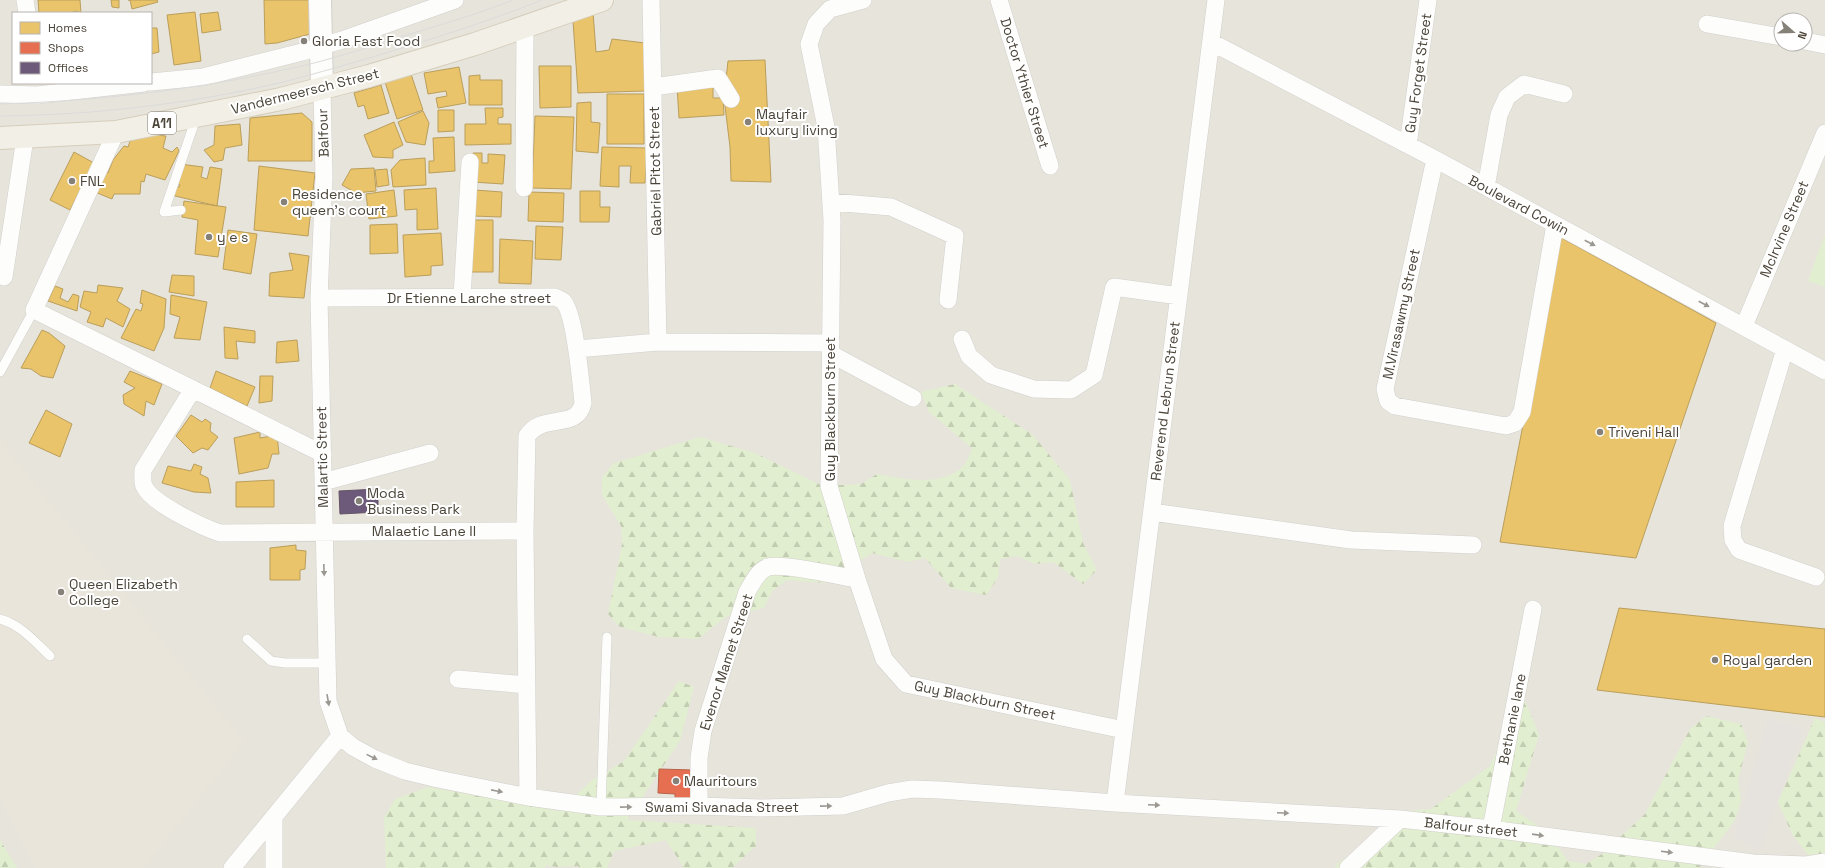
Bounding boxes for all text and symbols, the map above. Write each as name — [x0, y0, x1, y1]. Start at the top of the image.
legend — [12, 12, 152, 84]
street label: Guy Forget Street — [1401, 12, 1435, 134]
north arrow — [1773, 12, 1813, 52]
street label: Doctor Ythier Street — [997, 15, 1053, 151]
text: Homes — [48, 20, 87, 36]
text: N — [1795, 30, 1810, 41]
place label: Gloria Fast Food — [312, 32, 420, 50]
marker: Gloria Fast Food — [299, 36, 309, 46]
text: Shops — [48, 40, 84, 56]
text: Offices — [48, 60, 88, 76]
street label: Vandermeersch Street — [229, 64, 381, 118]
place label: Mayfair luxury living — [756, 105, 838, 139]
street label: Gabriel Pitot Street — [645, 106, 665, 236]
street label: Balfour — [313, 108, 333, 158]
road number: A11 — [148, 112, 176, 134]
marker: Mayfair luxury living — [743, 117, 753, 127]
street label: Boulevard Cowin — [1465, 171, 1573, 239]
place label: FNL — [80, 172, 105, 190]
marker: FNL — [67, 176, 77, 186]
street label: Mclrvine Street — [1756, 178, 1812, 280]
place label: Residence queen's court — [292, 185, 386, 219]
marker: Residence queen's court — [279, 197, 289, 207]
place label: y e s — [217, 228, 248, 246]
marker: y e s — [204, 232, 214, 242]
one-way arrow — [1584, 240, 1596, 246]
street label: M.Virasawmy Street — [1378, 247, 1424, 381]
street label: Dr Etienne Larche street — [387, 289, 551, 307]
one-way arrow — [1699, 301, 1710, 308]
street label: Reverend Lebrun Street — [1146, 320, 1184, 482]
street label: Guy Blackburn Street — [821, 337, 839, 481]
street label: Malartic Street — [312, 406, 332, 508]
place label: Triveni Hall — [1608, 423, 1679, 441]
marker: Triveni Hall — [1595, 427, 1605, 437]
place label: Moda Business Park — [367, 484, 460, 518]
marker: Moda Business Park — [354, 496, 364, 506]
street label: Malaetic Lane II — [372, 522, 476, 540]
one-way arrow — [321, 564, 327, 577]
place label: Queen Elizabeth College — [69, 575, 178, 609]
marker: Queen Elizabeth College — [56, 587, 66, 597]
street label: Evenor Mamet Street — [695, 591, 757, 733]
place label: Royal garden — [1723, 651, 1812, 669]
marker: Royal garden — [1710, 655, 1720, 665]
street label: Bethanie lane — [1494, 672, 1530, 766]
street label: Guy Blackburn Street — [913, 676, 1057, 724]
one-way arrow — [326, 694, 332, 706]
one-way arrow — [366, 754, 378, 760]
place label: Mauritours — [684, 772, 757, 790]
marker: Mauritours — [671, 776, 681, 786]
one-way arrow — [491, 789, 503, 795]
street label: Swami Sivanada Street — [645, 798, 799, 816]
one-way arrow — [1148, 802, 1160, 809]
one-way arrow — [820, 803, 833, 809]
one-way arrow — [620, 804, 633, 810]
one-way arrow — [1277, 809, 1289, 816]
street label: Balfour street — [1423, 813, 1519, 841]
one-way arrow — [1532, 832, 1544, 838]
one-way arrow — [1661, 849, 1673, 855]

